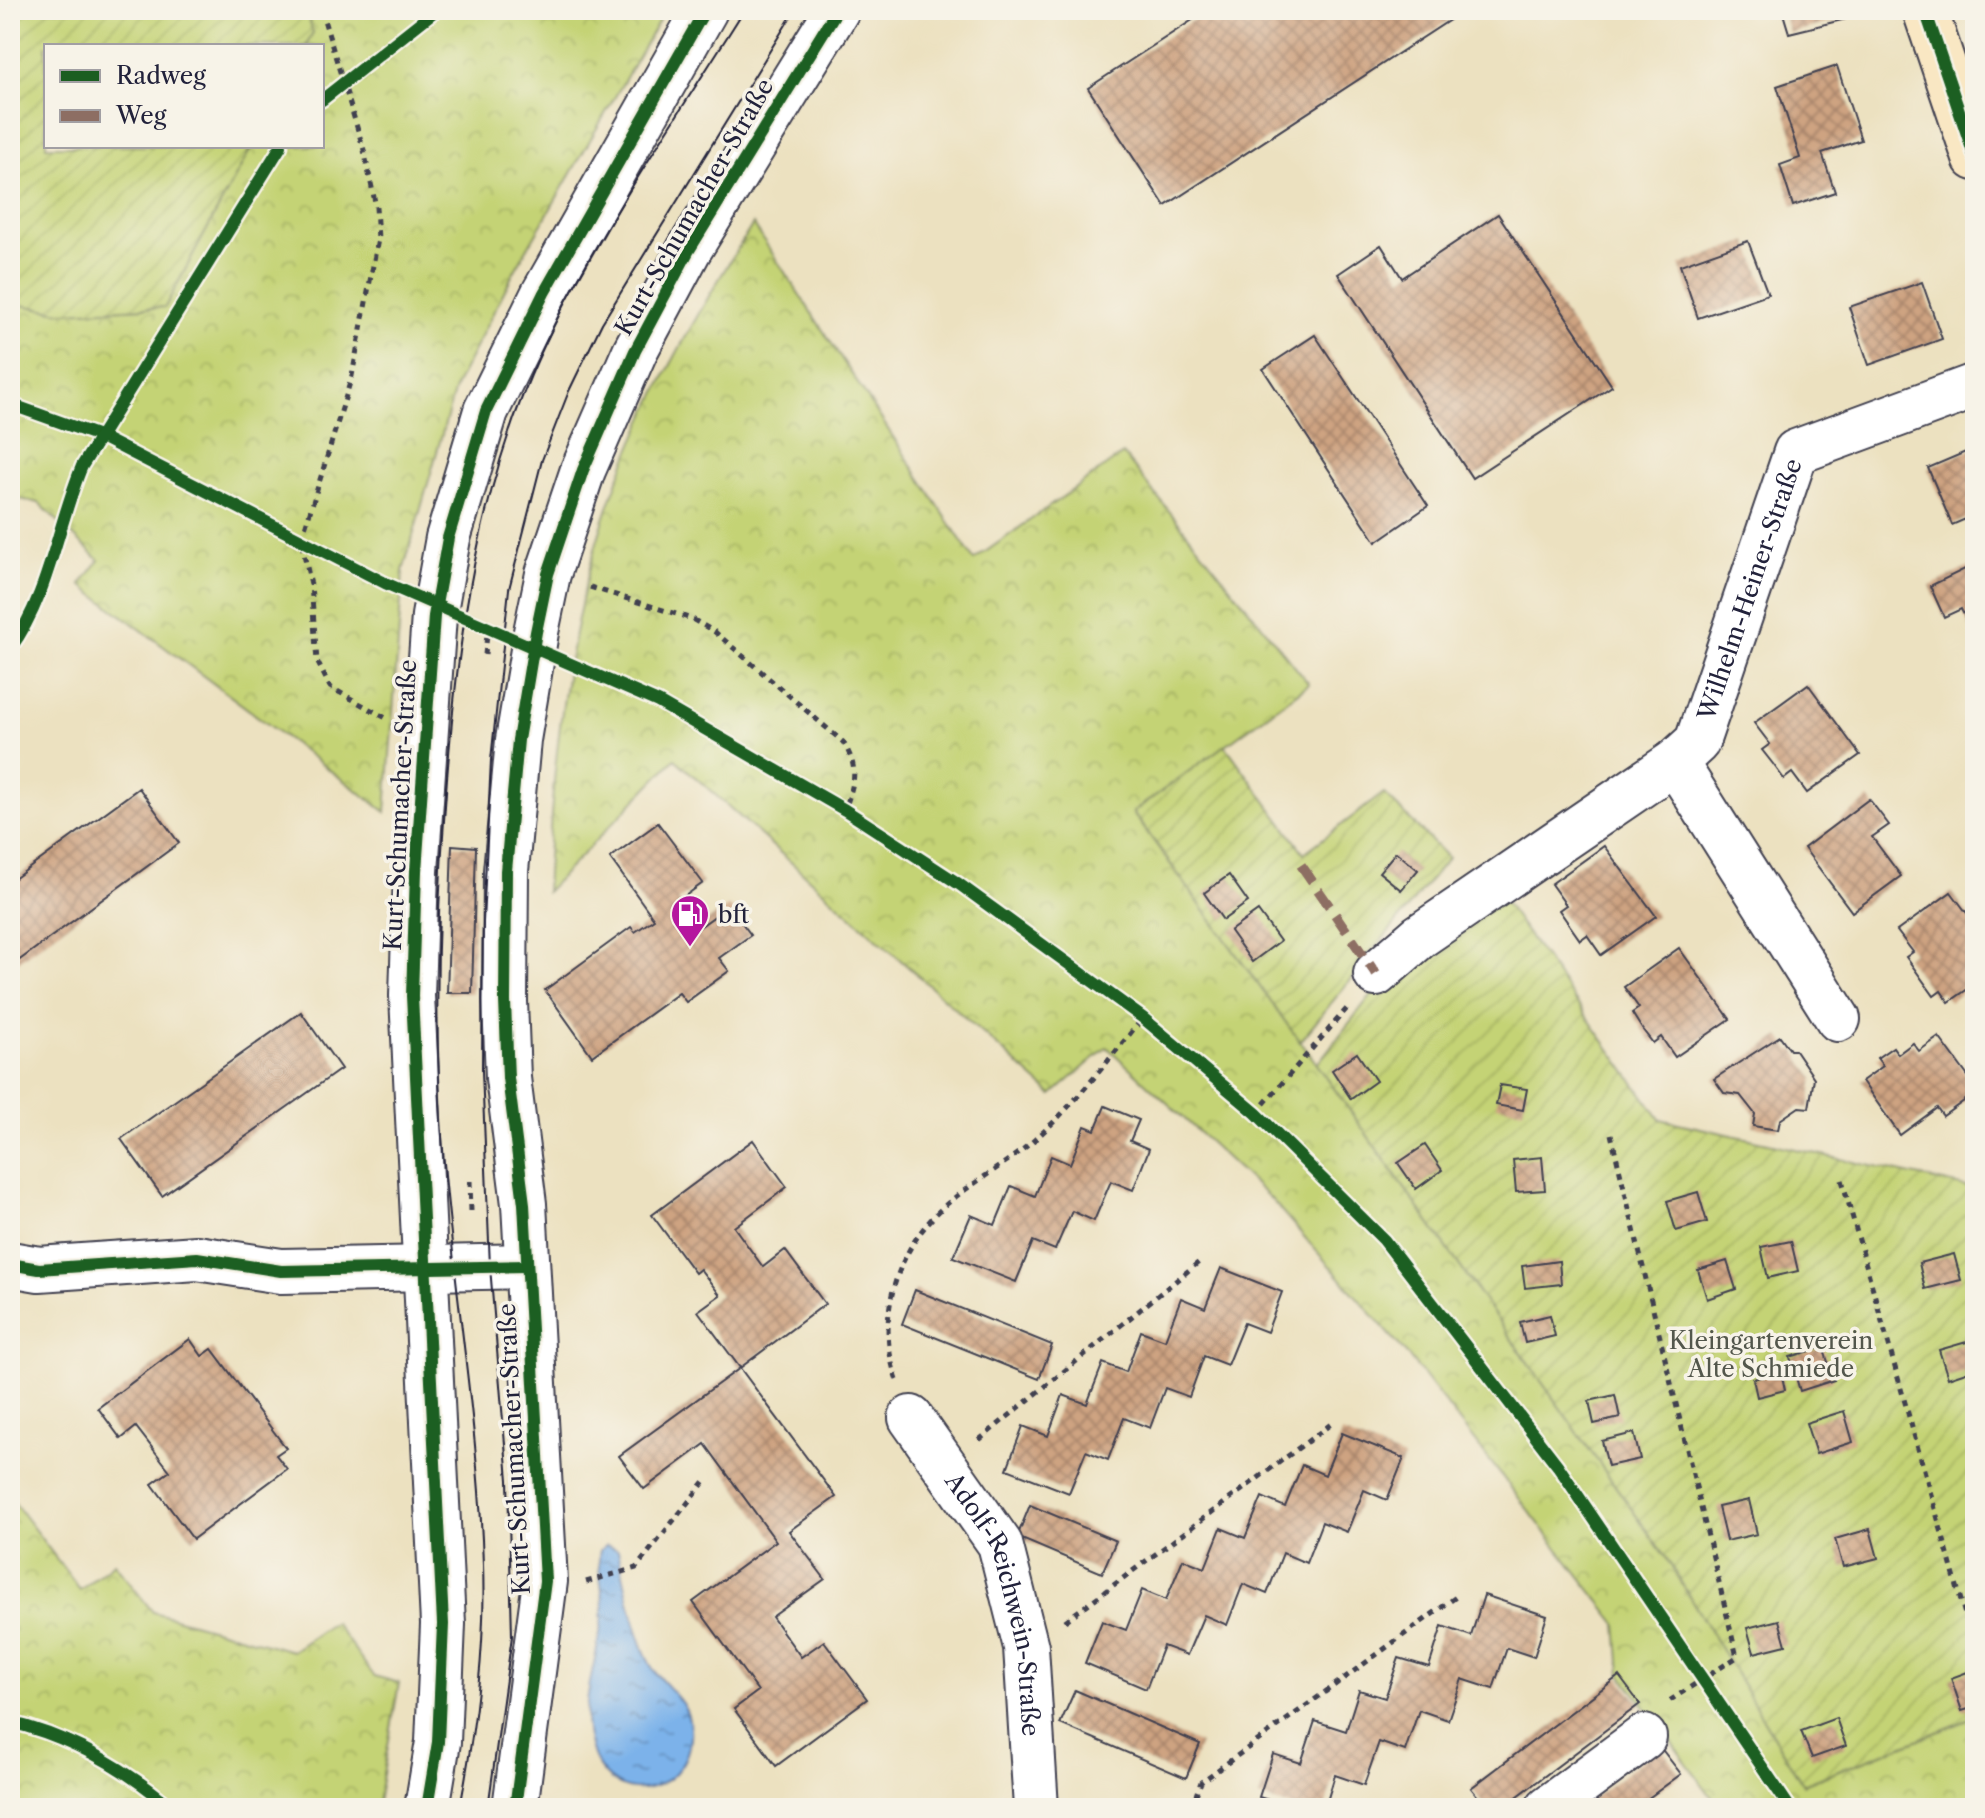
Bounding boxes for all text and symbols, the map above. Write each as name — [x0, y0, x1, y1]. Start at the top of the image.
legend — [44, 44, 324, 148]
text: Radweg — [116, 61, 206, 90]
street label: Kurt-Schumacher-Straße — [609, 73, 779, 341]
text: Weg — [115, 101, 167, 130]
street label: Wilhelm-Heiner-Straße — [1691, 455, 1807, 725]
street label: Kurt-Schumacher-Straße — [378, 659, 422, 951]
fuel station icon: bft — [669, 893, 711, 948]
place label: bft — [718, 900, 749, 929]
street label: Kurt-Schumacher-Straße — [492, 1303, 536, 1595]
park label: Kleingartenverein Alte Schmiede — [1669, 1326, 1873, 1383]
street label: Adolf-Reichwein-Straße — [939, 1466, 1046, 1737]

